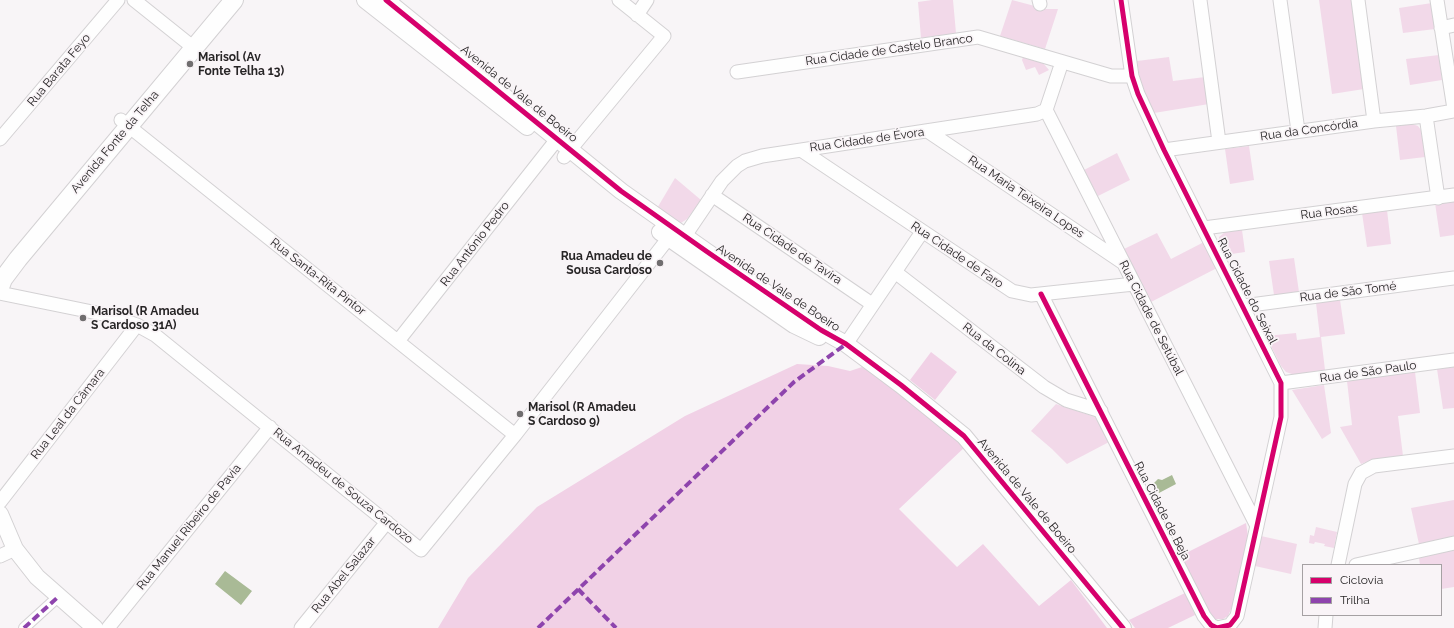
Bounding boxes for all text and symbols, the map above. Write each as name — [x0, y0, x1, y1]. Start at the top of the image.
street label: Rua Barata Feyo — [24, 31, 94, 109]
street label: Rua Cidade de Castelo Branco — [804, 31, 974, 69]
street label: Avenida de Vale de Boeiro — [458, 42, 580, 146]
place label: Marisol (Av Fonte Telha 13) — [198, 50, 284, 78]
marker: Marisol (Av Fonte Telha 13) — [185, 59, 195, 69]
street label: Avenida Fonte da Telha — [68, 88, 162, 196]
street label: Rua da Concórdia — [1259, 116, 1359, 144]
street label: Rua Cidade de Évora — [809, 125, 925, 155]
street label: Rua Maria Teixeira Lopes — [965, 153, 1087, 241]
street label: Rua António Pedro — [437, 199, 513, 289]
street label: Rua Rosas — [1300, 201, 1358, 223]
street label: Rua Cidade de Tavira — [740, 210, 844, 288]
street label: Rua Cidade de Faro — [908, 219, 1006, 291]
street label: Rua Santa-Rita Pintor — [267, 235, 369, 319]
street label: Rua Cidade do Seixal — [1214, 235, 1280, 347]
street label: Avenida de Vale de Boeiro — [713, 241, 843, 335]
place label: Rua Amadeu de Sousa Cardoso — [561, 249, 652, 277]
marker: Rua Amadeu de Sousa Cardoso — [655, 258, 665, 268]
street label: Rua Cidade de Setúbal — [1116, 258, 1186, 378]
street label: Rua de São Tomé — [1299, 279, 1397, 305]
place label: Marisol (R Amadeu S Cardoso 31A) — [91, 304, 199, 332]
marker: Marisol (R Amadeu S Cardoso 31A) — [78, 313, 88, 323]
street label: Rua da Colina — [959, 320, 1029, 378]
street label: Rua de São Paulo — [1319, 358, 1417, 386]
street label: Rua Leal da Câmara — [28, 366, 108, 462]
place label: Marisol (R Amadeu S Cardoso 9) — [528, 400, 636, 428]
marker: Marisol (R Amadeu S Cardoso 9) — [515, 409, 525, 419]
street label: Rua Amadeu de Souza Cardozo — [270, 425, 416, 547]
street label: Avenida de Vale de Boeiro — [975, 435, 1079, 557]
street label: Rua Cidade de Beja — [1131, 459, 1193, 563]
street label: Rua Manuel Ribeiro de Pavia — [134, 461, 244, 593]
street label: Rua Abel Salazar — [309, 534, 379, 616]
legend — [1302, 564, 1442, 616]
text: Ciclovia — [1340, 573, 1383, 587]
text: Trilha — [1340, 593, 1370, 607]

